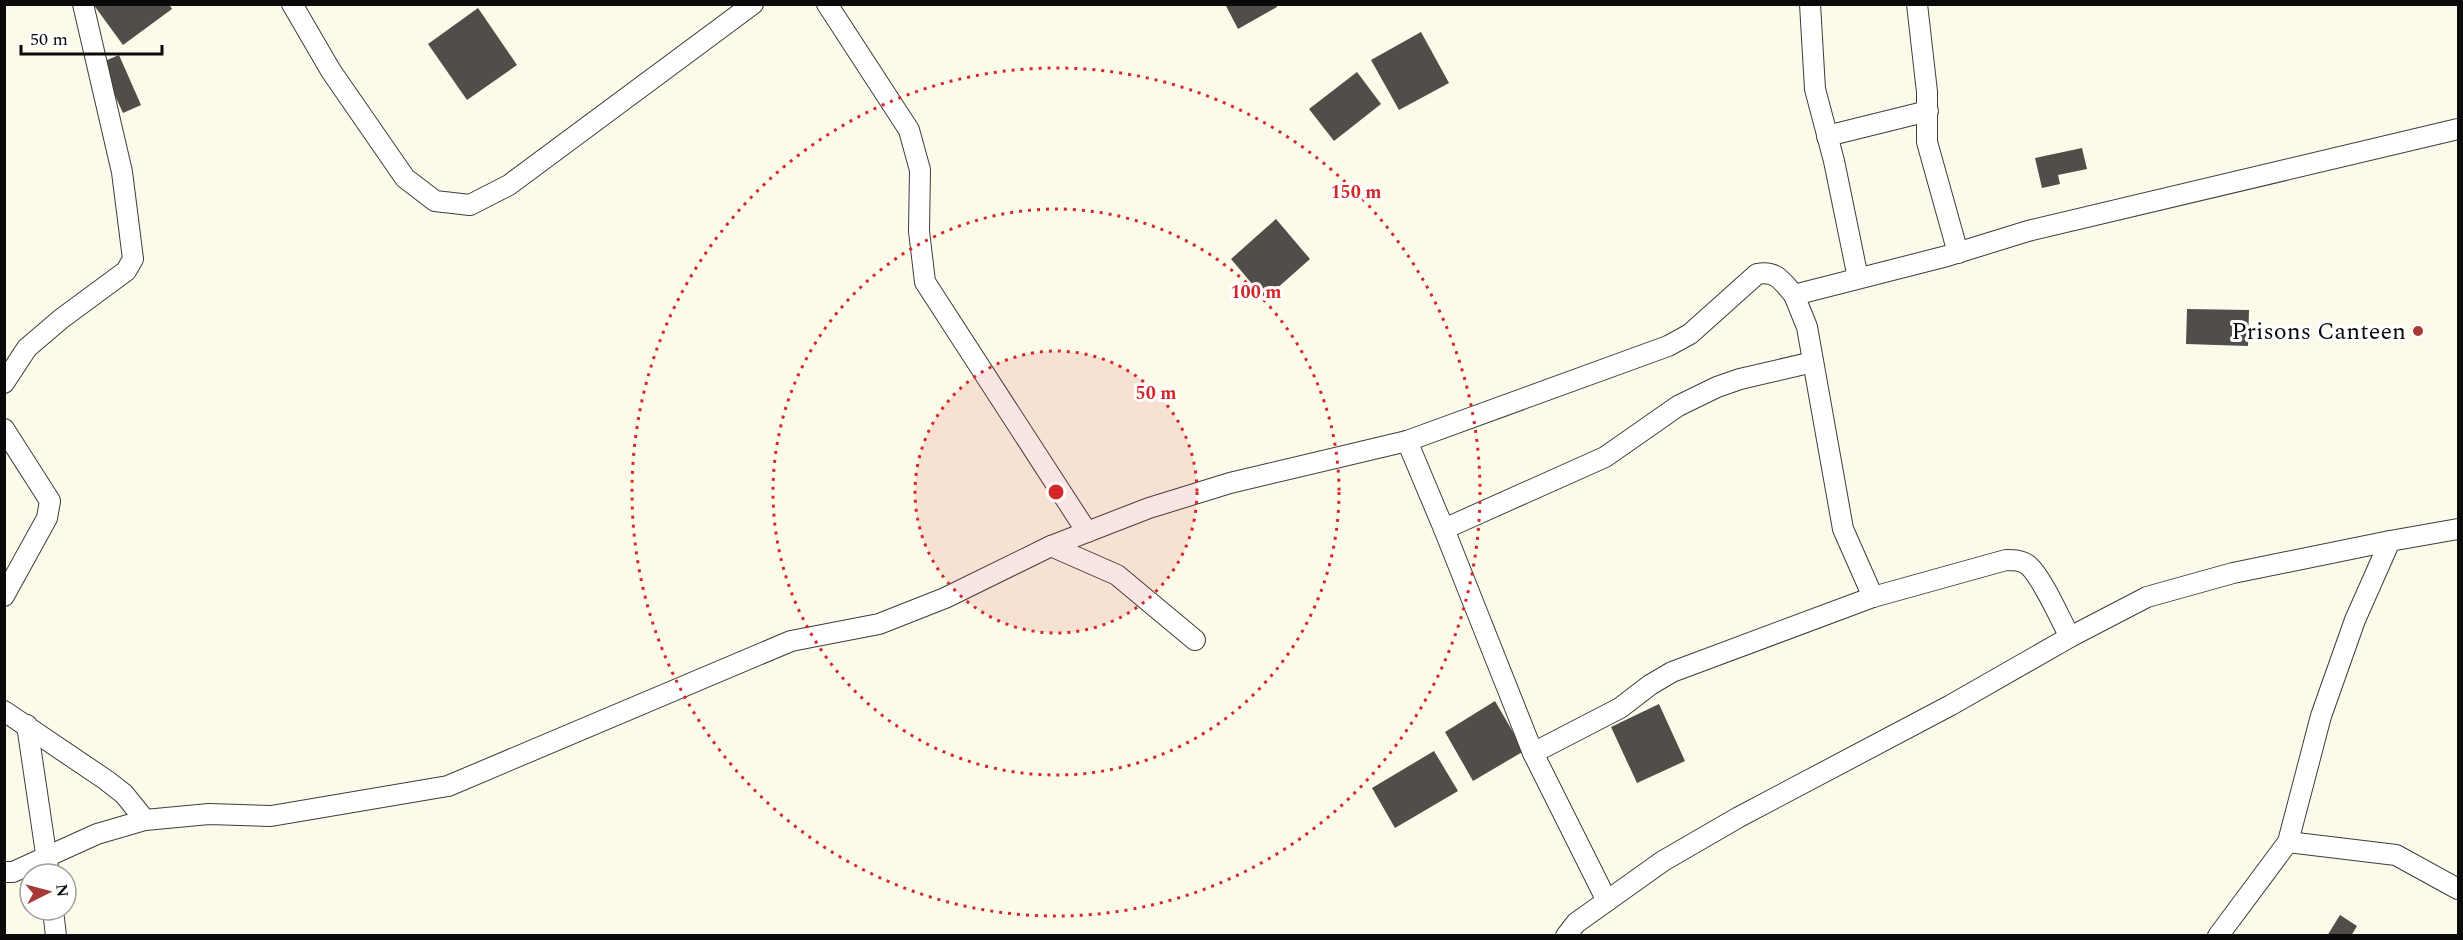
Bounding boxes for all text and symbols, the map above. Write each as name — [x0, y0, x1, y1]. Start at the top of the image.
scale bar — [21, 18, 162, 56]
text: 50 m — [30, 26, 68, 53]
text: 150 m — [1330, 179, 1382, 206]
text: 100 m — [1230, 279, 1282, 306]
place label: Prisons Canteen — [2231, 314, 2406, 350]
marker: Prisons Canteen — [2411, 324, 2425, 338]
text: 50 m — [1136, 380, 1176, 407]
centre of rings — [1046, 482, 1066, 502]
north arrow — [18, 862, 78, 922]
text: N — [49, 883, 75, 898]

